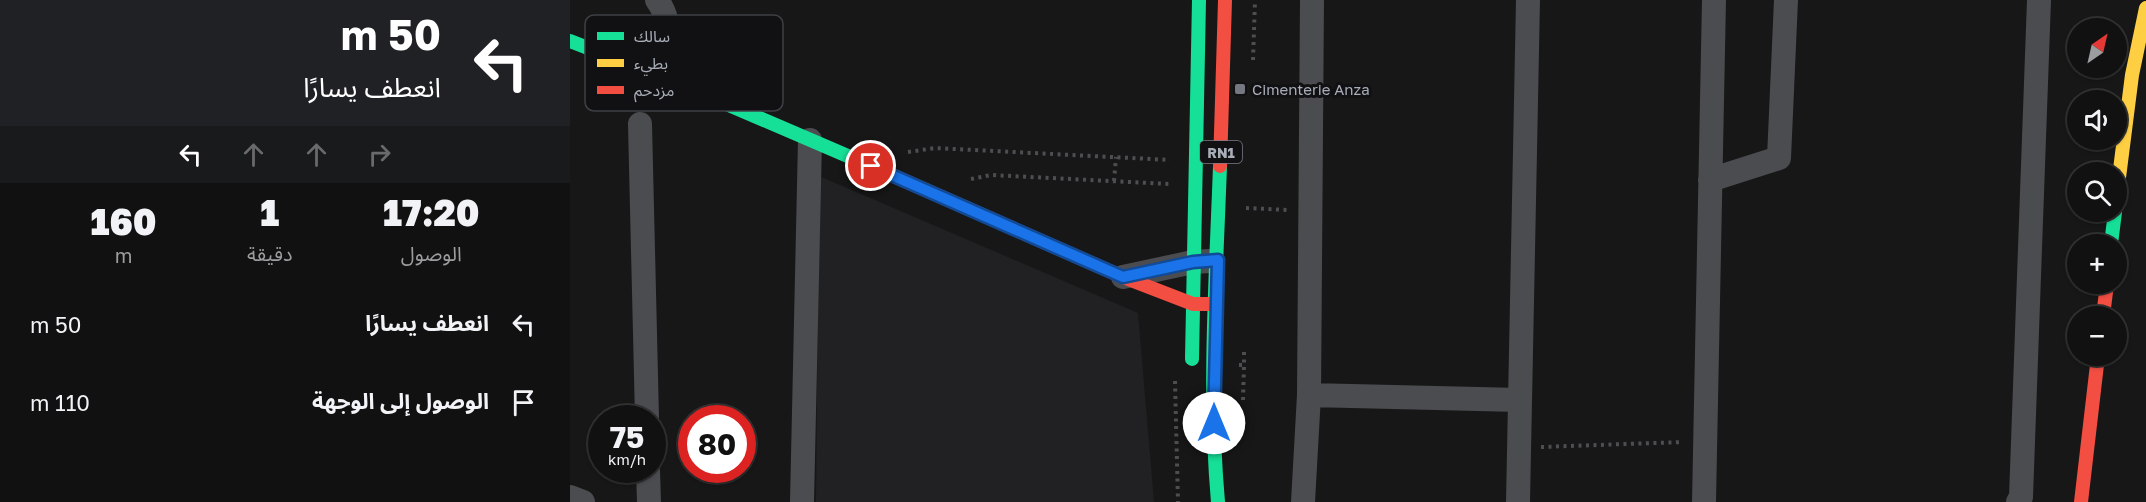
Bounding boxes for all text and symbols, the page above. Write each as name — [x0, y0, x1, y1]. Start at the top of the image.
text: 50 m — [341, 9, 441, 59]
legend — [585, 15, 783, 111]
north arrow — [2067, 18, 2127, 78]
map controls — [2067, 18, 2127, 366]
icon: left — [462, 24, 540, 102]
text: سالك — [634, 26, 670, 46]
text: بطيء — [634, 53, 668, 76]
text: انعطف يسارًا — [303, 71, 441, 103]
text: مزدحم — [634, 80, 674, 103]
place label: Cimenterie Anza — [1252, 80, 1370, 98]
marker: Cimenterie Anza — [1233, 82, 1247, 96]
button: sound — [2067, 90, 2127, 150]
icon: left — [174, 138, 207, 171]
icon: ahead — [237, 138, 270, 171]
icon: ahead — [300, 138, 333, 171]
icon: right — [363, 138, 396, 171]
pin — [845, 140, 896, 191]
road number: RN1 — [1200, 141, 1242, 163]
icon: arrive — [854, 149, 887, 182]
button: search — [2067, 162, 2127, 222]
text: 1 — [260, 191, 279, 234]
text: 17:20 — [383, 191, 480, 234]
text: 160 — [90, 200, 157, 243]
button: + — [2067, 234, 2127, 294]
text: دقيقة — [247, 241, 293, 265]
text: الوصول — [401, 241, 462, 265]
text: m — [115, 243, 132, 267]
button: − — [2067, 306, 2127, 366]
icon: left — [507, 308, 540, 341]
text: انعطف يسارًا — [365, 309, 489, 336]
text: 50 m — [30, 311, 81, 338]
icon: arrive — [507, 386, 540, 419]
text: الوصول إلى الوجهة — [312, 387, 489, 414]
text: 110 m — [30, 389, 90, 416]
position arrow — [1182, 391, 1246, 455]
speed limit sign: 80 — [678, 405, 756, 483]
text: 75 — [610, 419, 644, 455]
text: km/h — [608, 450, 646, 468]

